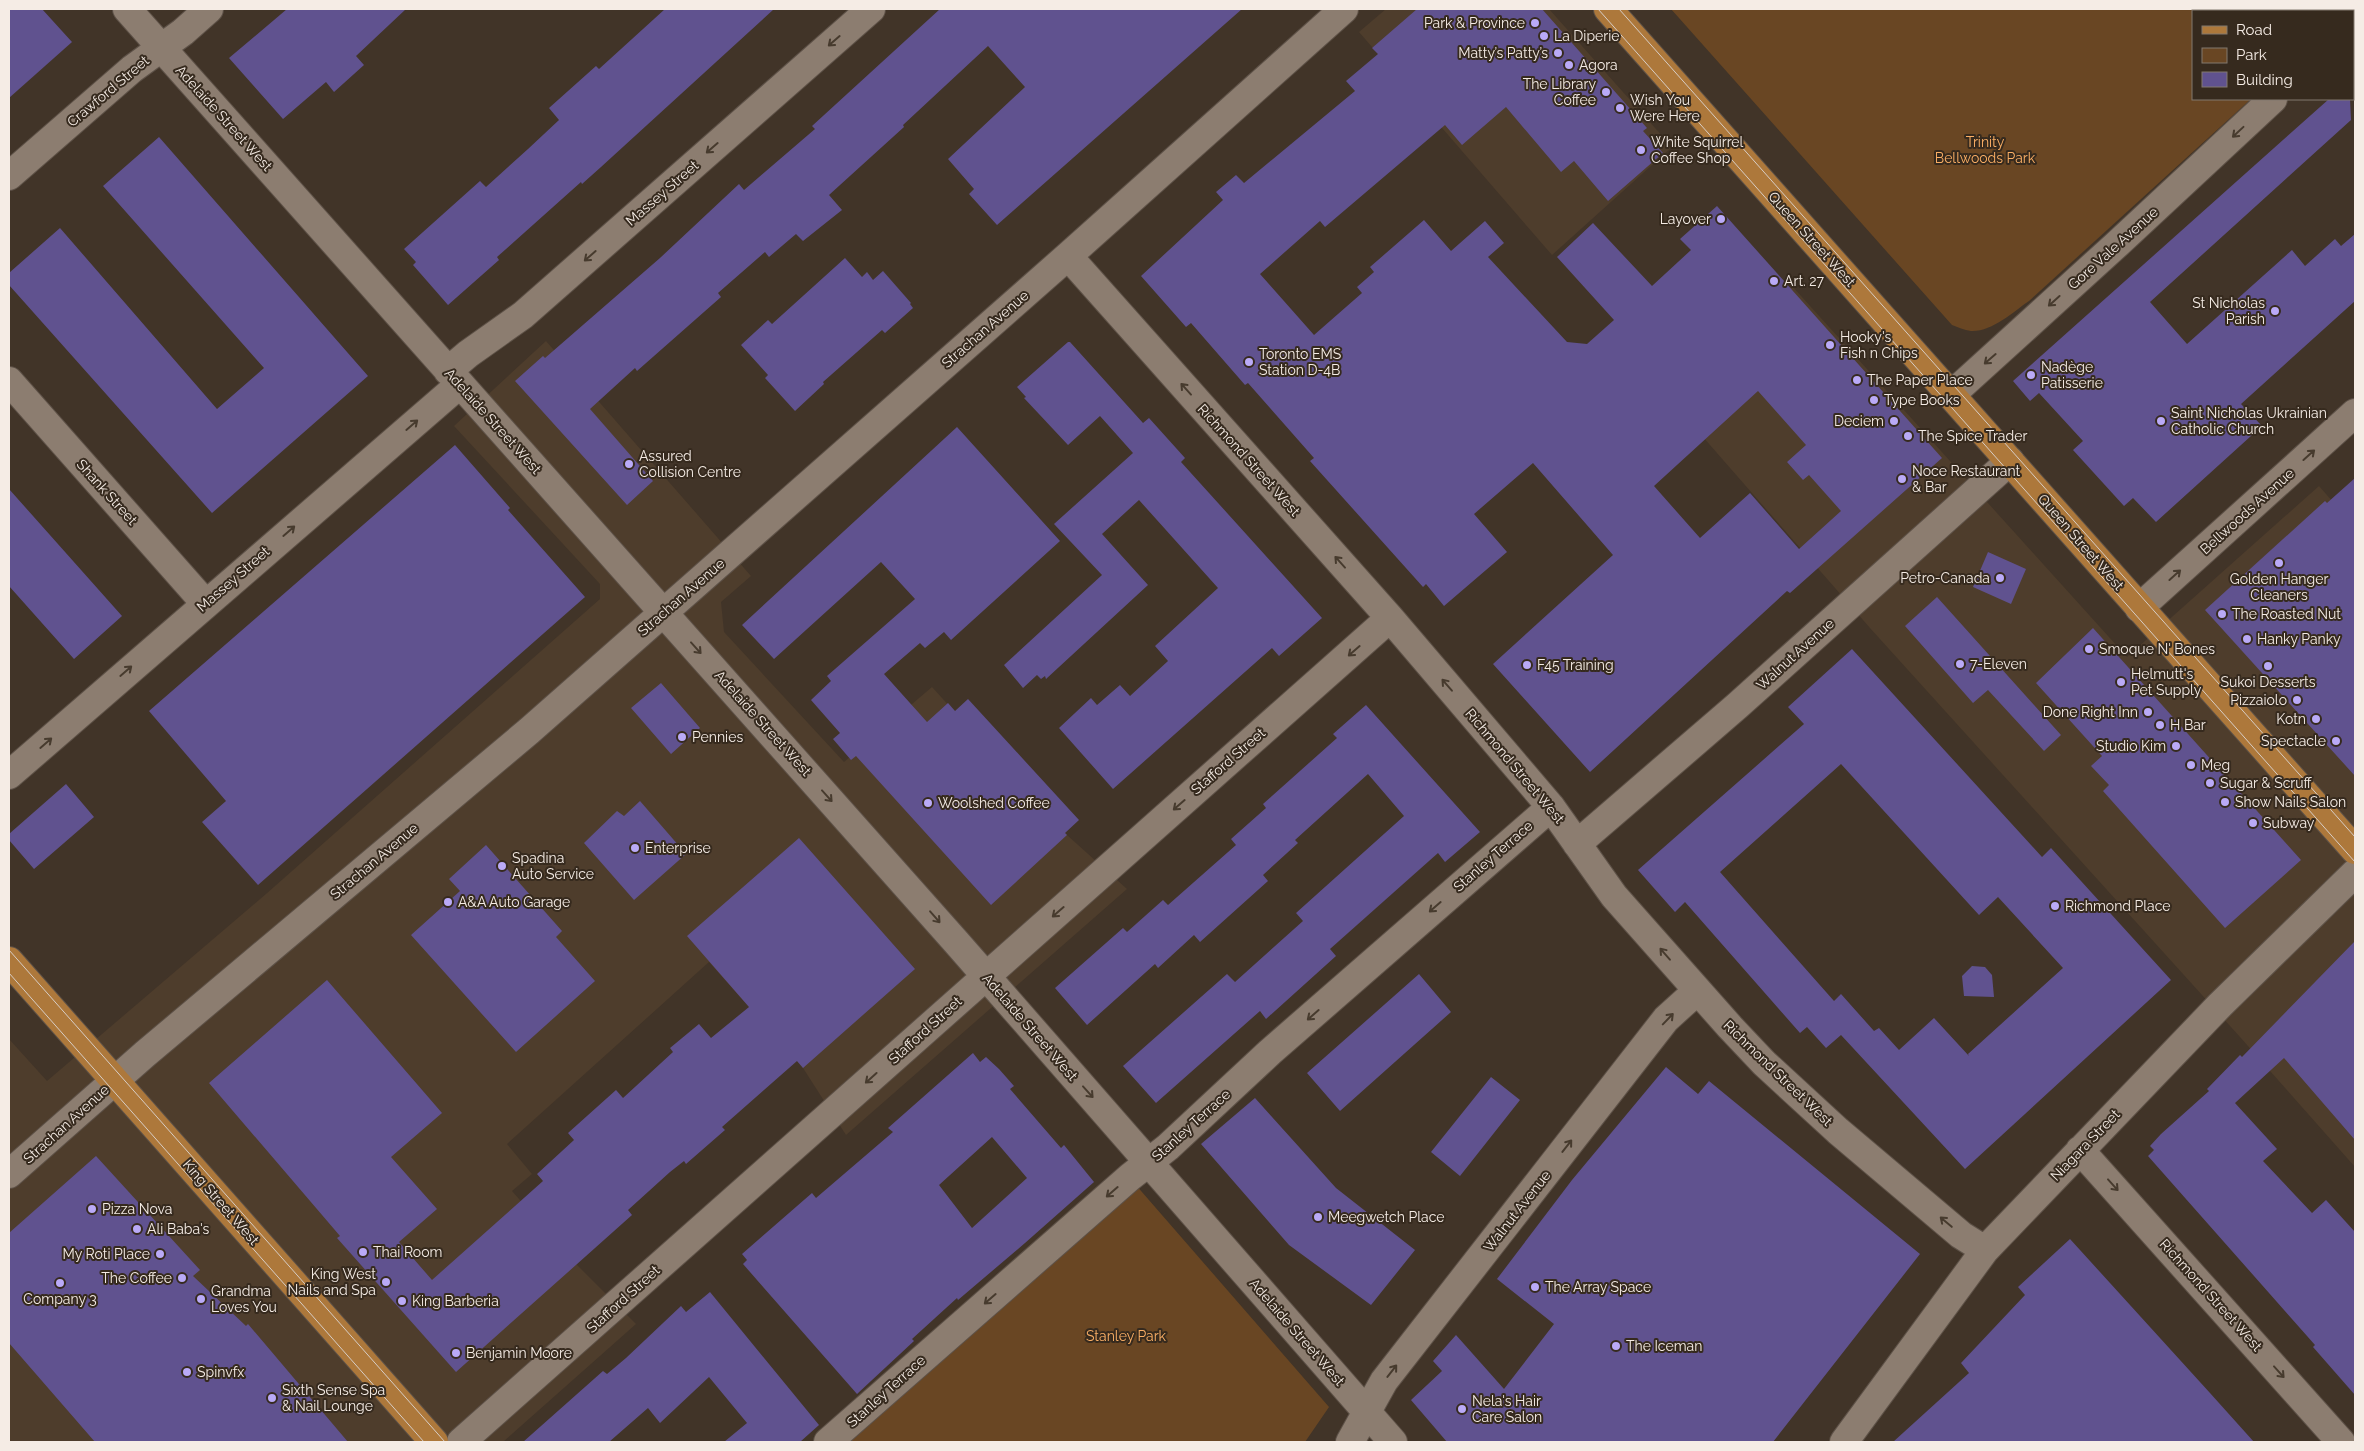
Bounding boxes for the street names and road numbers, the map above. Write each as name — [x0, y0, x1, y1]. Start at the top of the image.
street label: Crawford Street — [64, 52, 152, 130]
street label: Adelaide Street West — [172, 62, 276, 174]
street label: Massey Street — [622, 157, 702, 229]
street label: Queen Street West — [1765, 188, 1859, 290]
street label: Gore Vale Avenue — [2065, 204, 2161, 292]
street label: Strachan Avenue — [938, 287, 1032, 371]
street label: Adelaide Street West — [441, 365, 545, 477]
street label: Richmond Street West — [1195, 401, 1304, 519]
street label: Shank Street — [74, 456, 141, 528]
street label: Bellwoods Avenue — [2197, 465, 2297, 557]
street label: Queen Street West — [2035, 491, 2127, 594]
street label: Massey Street — [193, 543, 273, 615]
street label: Strachan Avenue — [634, 555, 728, 639]
street label: Walnut Avenue — [1753, 615, 1837, 693]
street label: Adelaide Street West — [711, 667, 815, 779]
street label: Richmond Street West — [1462, 705, 1568, 827]
street label: Stafford Street — [1188, 724, 1268, 797]
street label: Stanley Terrace — [1450, 817, 1536, 895]
street label: Strachan Avenue — [327, 820, 421, 902]
street label: Adelaide Street West — [979, 970, 1081, 1084]
street label: Stafford Street — [885, 993, 965, 1067]
street label: Richmond Street West — [1720, 1017, 1836, 1129]
street label: Strachan Avenue — [20, 1081, 112, 1167]
street label: Stanley Terrace — [1149, 1086, 1233, 1164]
street label: Niagara Street — [2047, 1106, 2123, 1184]
street label: King Street West — [180, 1156, 263, 1248]
street label: Walnut Avenue — [1480, 1167, 1554, 1255]
street label: Richmond Street West — [2157, 1236, 2266, 1354]
street label: Stafford Street — [583, 1262, 663, 1336]
street label: Adelaide Street West — [1246, 1275, 1348, 1389]
street label: Stanley Terrace — [844, 1352, 928, 1430]

